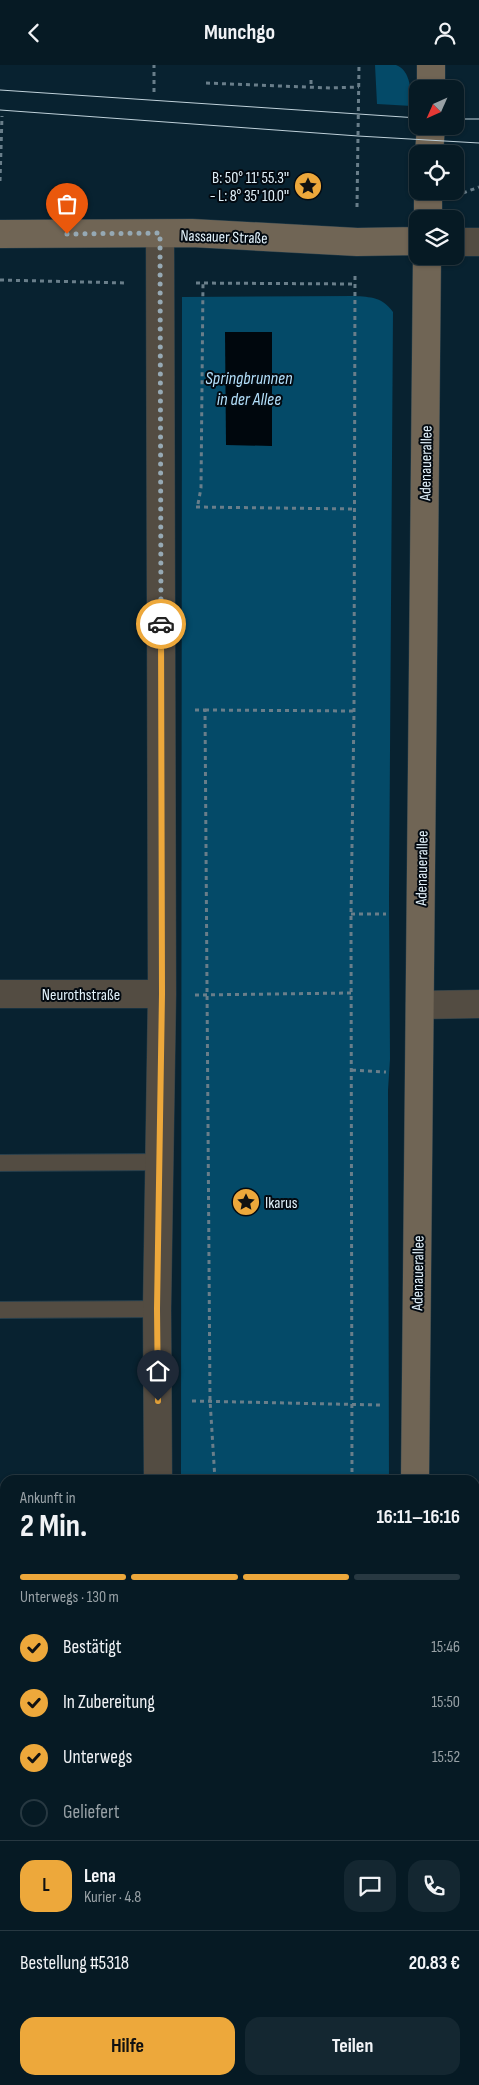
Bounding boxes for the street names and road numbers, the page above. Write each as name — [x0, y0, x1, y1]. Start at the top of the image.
street label: Nassauer Straße — [180, 226, 268, 249]
street label: Adenauerallee — [416, 425, 437, 502]
street label: Adenauerallee — [412, 830, 433, 907]
street label: Neurothstraße — [42, 986, 120, 1005]
street label: Adenauerallee — [408, 1235, 429, 1312]

